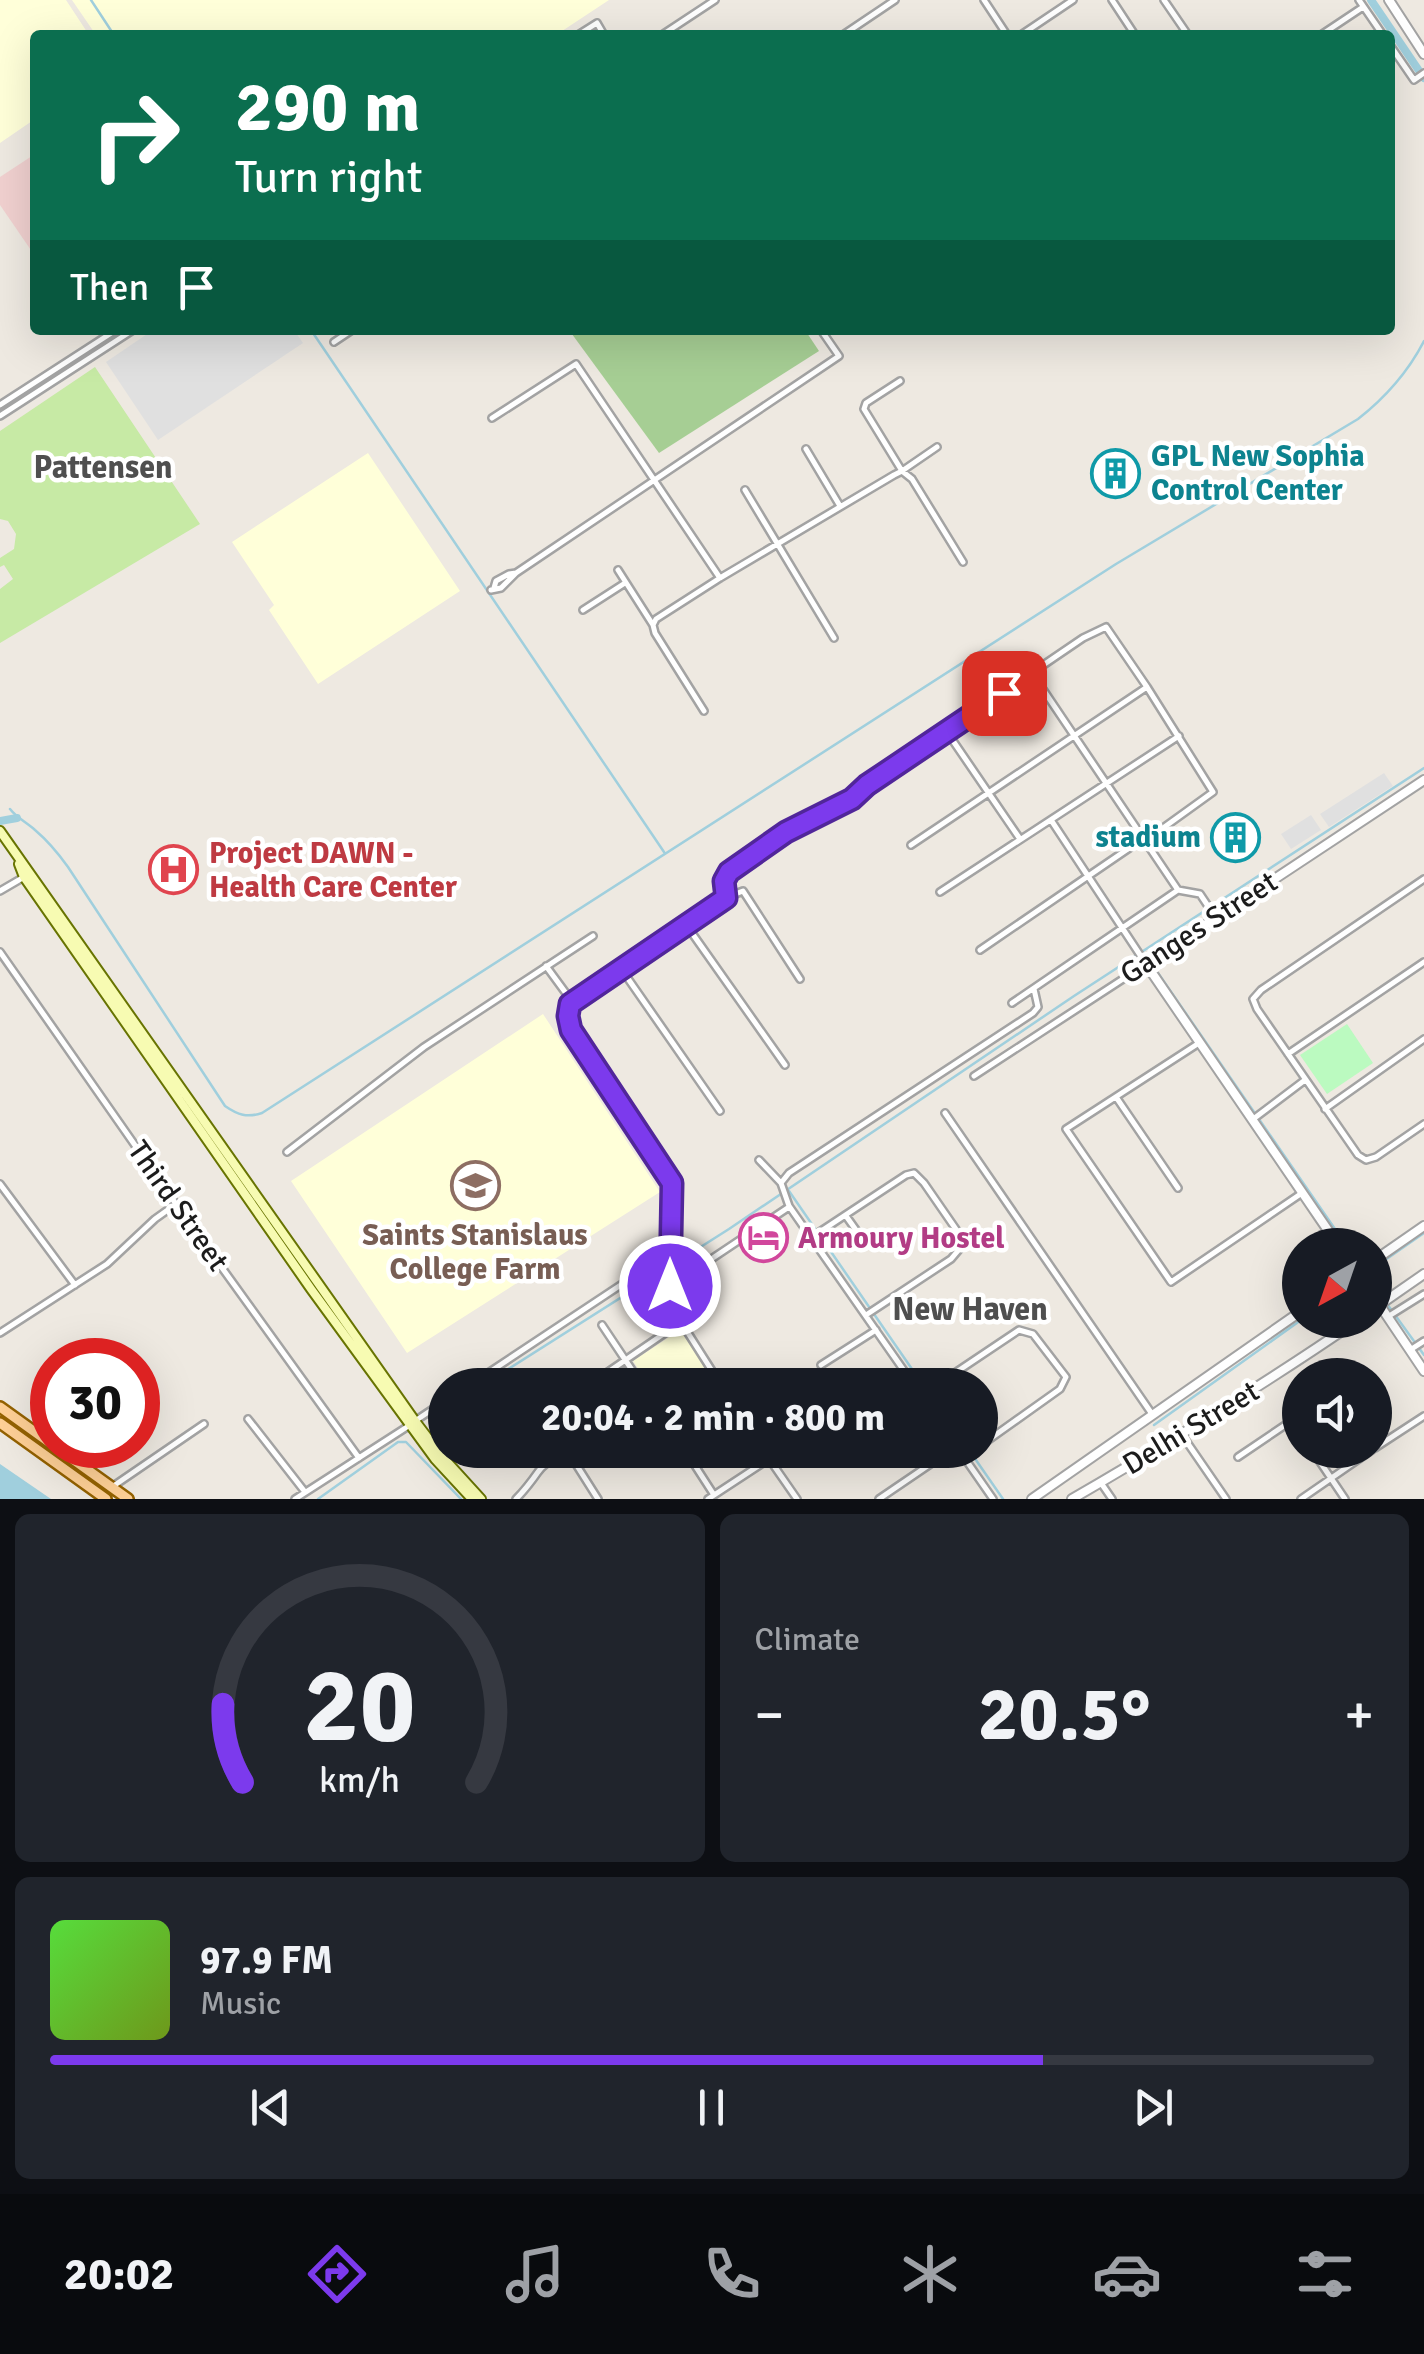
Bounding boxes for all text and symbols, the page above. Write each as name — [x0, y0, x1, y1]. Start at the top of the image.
text: 290 m — [235, 64, 420, 150]
icon: right — [70, 70, 200, 200]
text: Turn right — [235, 150, 423, 205]
icon: arrive — [169, 260, 224, 315]
text: Then — [70, 264, 149, 311]
place label: GPL New Sophia Control Center — [1151, 438, 1365, 509]
building icon: GPL New Sophia Control Center — [1090, 447, 1142, 499]
district label: Pattensen — [33, 448, 173, 487]
pin — [962, 651, 1047, 736]
icon: arrive — [977, 666, 1032, 721]
building icon: stadium — [1210, 811, 1262, 863]
place label: stadium — [1095, 819, 1201, 856]
place label: Project DAWN - Health Care Center — [209, 835, 457, 906]
hospital icon: Project DAWN - Health Care Center — [148, 844, 200, 896]
street label: Ganges Street — [1114, 864, 1284, 992]
street label: Third Street — [120, 1134, 236, 1278]
school or university icon: Saints Stanislaus College Farm — [449, 1160, 501, 1212]
hotel icon: Armoury Hostel — [737, 1212, 789, 1264]
place label: Saints Stanislaus College Farm — [362, 1217, 588, 1288]
place label: Armoury Hostel — [798, 1220, 1005, 1257]
north arrow — [1282, 1228, 1392, 1338]
map controls — [1282, 1228, 1392, 1468]
position arrow — [618, 1234, 722, 1338]
district label: New Haven — [892, 1290, 1048, 1329]
speed limit sign: 30 — [30, 1338, 160, 1468]
button: sound — [1282, 1358, 1392, 1468]
street label: Delhi Street — [1116, 1373, 1266, 1483]
text: 20:04 · 2 min · 800 m — [541, 1394, 885, 1441]
text: Climate — [755, 1620, 860, 1659]
text: 20 — [304, 1642, 416, 1770]
text: 20.5° — [978, 1668, 1151, 1761]
text: − — [755, 1681, 784, 1749]
text: + — [1344, 1681, 1374, 1749]
text: km/h — [319, 1758, 400, 1802]
text: 97.9 FM — [200, 1937, 333, 1984]
text: Music — [200, 1984, 281, 2023]
icon: previous — [243, 2080, 298, 2135]
icon: pause — [684, 2080, 739, 2135]
icon: next — [1126, 2080, 1181, 2135]
icon: directions — [302, 2239, 372, 2309]
icon: music — [500, 2239, 570, 2309]
icon: phone — [697, 2239, 767, 2309]
icon: climate — [895, 2239, 965, 2309]
icon: car — [1092, 2239, 1162, 2309]
icon: filters — [1290, 2239, 1360, 2309]
text: 20:02 — [64, 2247, 174, 2302]

